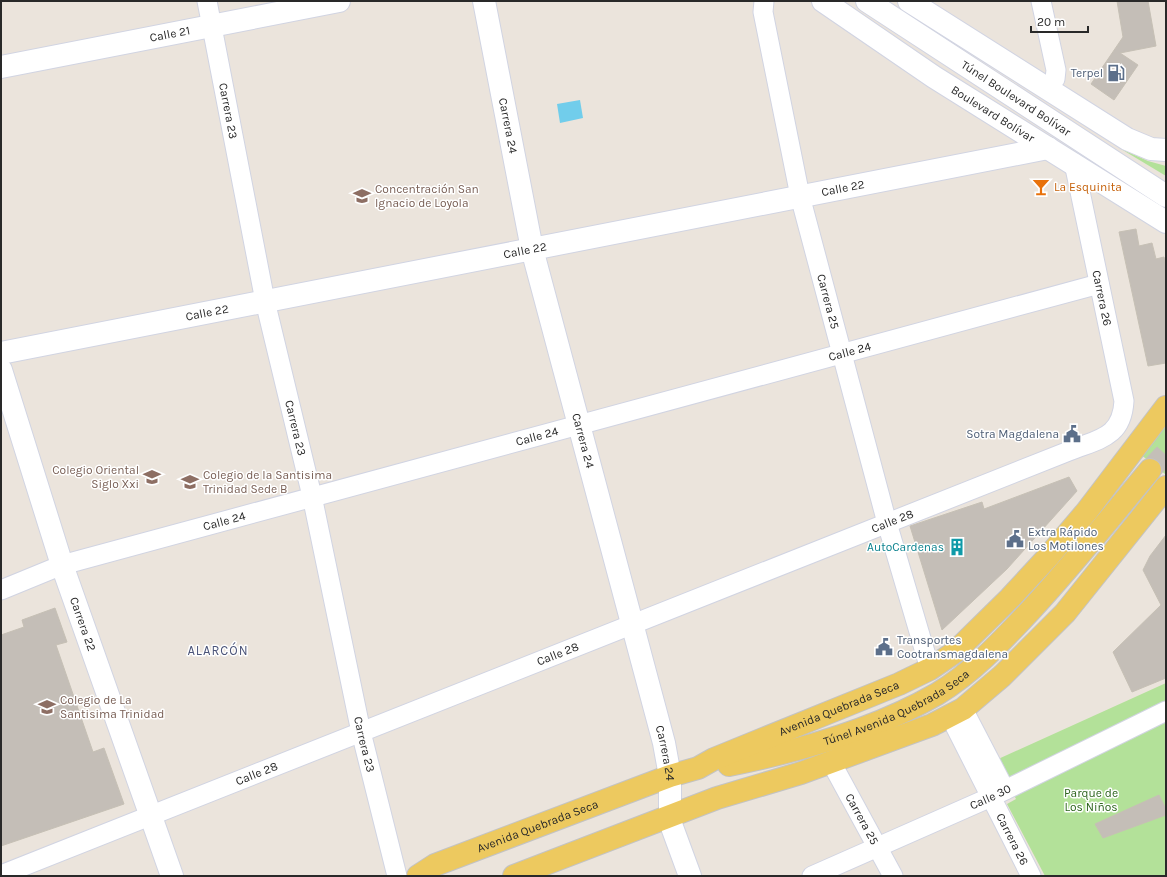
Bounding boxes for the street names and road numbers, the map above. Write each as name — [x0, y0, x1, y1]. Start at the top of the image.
street label: Calle 21 — [149, 23, 191, 45]
street label: Túnel Boulevard Bolívar — [959, 58, 1073, 140]
street label: Carrera 23 — [216, 82, 241, 140]
street label: Boulevard Bolívar — [949, 83, 1037, 145]
street label: Carrera 24 — [496, 97, 520, 155]
street label: Calle 22 — [820, 177, 866, 199]
street label: Calle 22 — [502, 239, 548, 261]
street label: Carrera 26 — [1089, 269, 1115, 327]
street label: Carrera 25 — [814, 273, 842, 331]
street label: Calle 22 — [184, 302, 230, 324]
street label: Calle 24 — [827, 339, 873, 364]
street label: Carrera 23 — [282, 399, 309, 457]
street label: Carrera 24 — [569, 412, 597, 470]
street label: Calle 24 — [514, 424, 560, 449]
street label: Calle 28 — [869, 506, 915, 536]
street label: Calle 24 — [201, 509, 247, 533]
street label: Carrera 22 — [67, 595, 99, 653]
street label: Calle 28 — [535, 639, 581, 669]
street label: Túnel Avenida Quebrada Seca — [820, 663, 970, 747]
street label: Avenida Quebrada Seca — [777, 677, 901, 739]
street label: Carrera 23 — [351, 715, 378, 774]
street label: Carrera 24 — [653, 724, 677, 781]
street label: Calle 28 — [234, 759, 280, 788]
street label: Calle 30 — [967, 781, 1013, 813]
street label: Carrera 25 — [842, 791, 882, 847]
street label: Avenida Quebrada Seca — [475, 797, 600, 855]
street label: Carrera 26 — [993, 811, 1031, 868]

